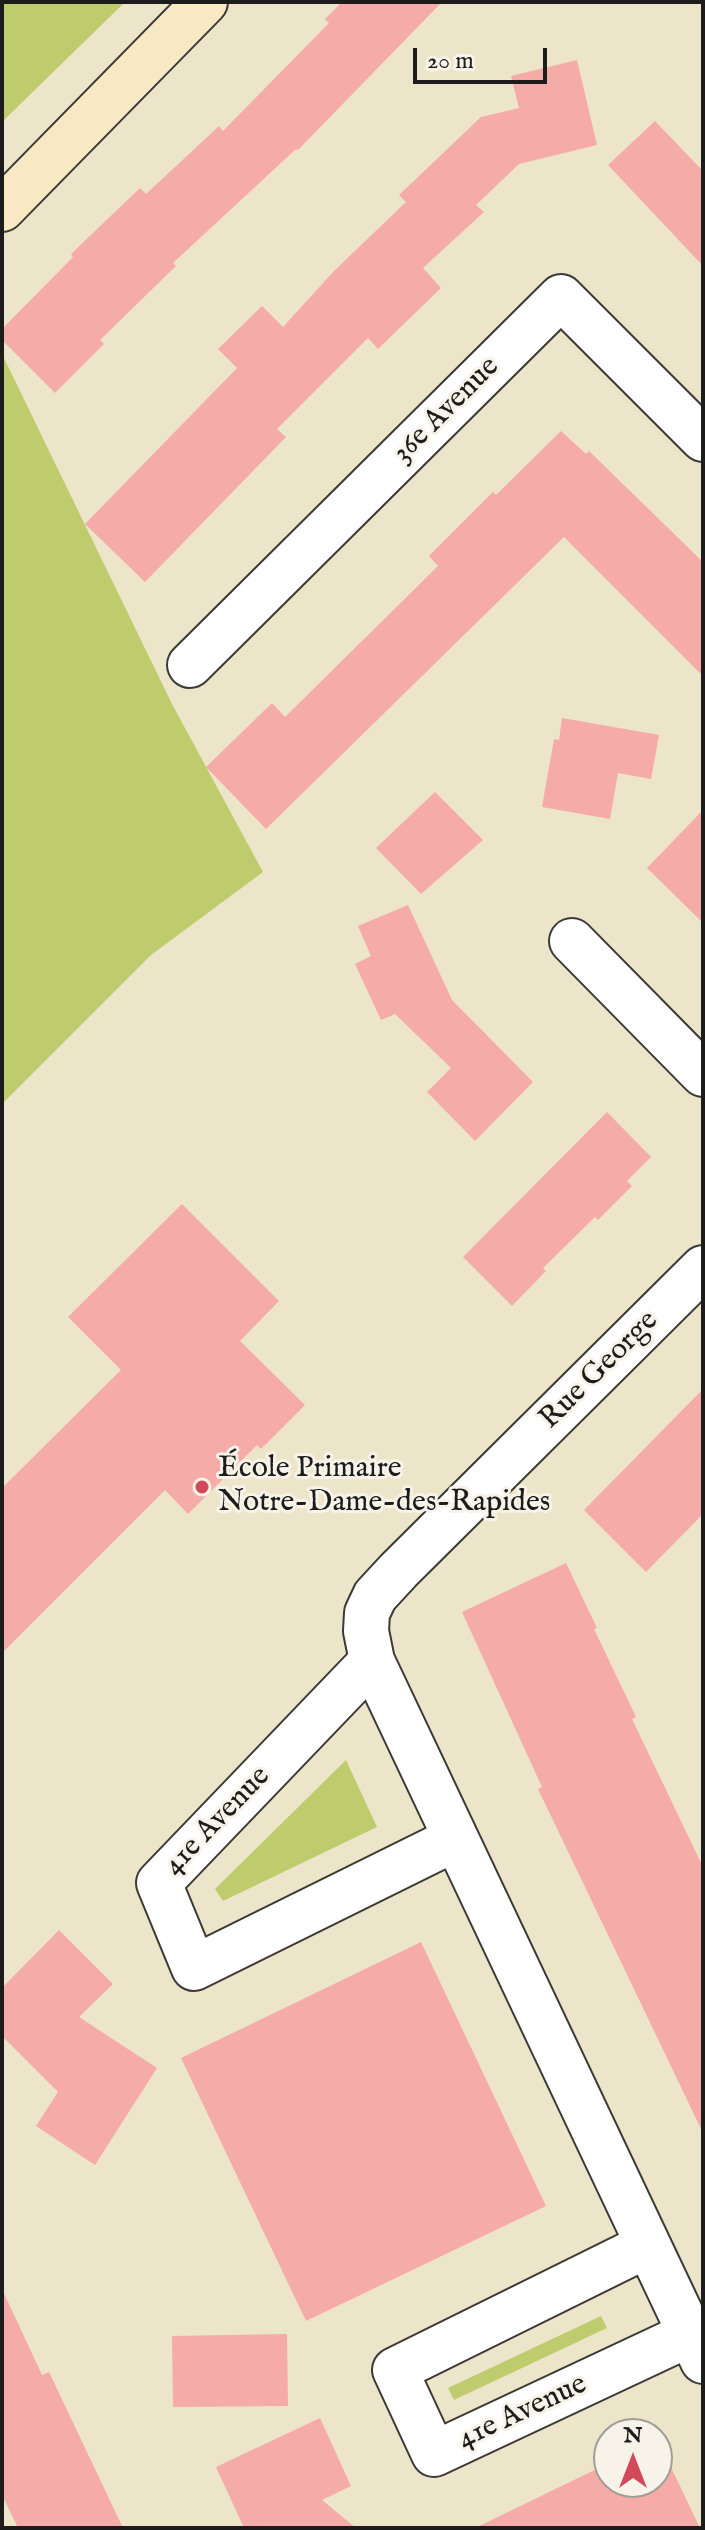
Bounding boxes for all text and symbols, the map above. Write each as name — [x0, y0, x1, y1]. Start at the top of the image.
scale bar — [417, 32, 551, 82]
text: 20 m — [427, 46, 474, 77]
street label: 36e Avenue — [386, 350, 508, 472]
street label: Rue George — [533, 1304, 667, 1438]
place label: École Primaire Notre-Dame-des-Rapides — [218, 1452, 550, 1522]
marker: École Primaire Notre-Dame-des-Rapides — [193, 1478, 211, 1496]
street label: 41e Avenue — [157, 1760, 279, 1884]
street label: 41e Avenue — [453, 2368, 593, 2458]
north arrow — [593, 2418, 673, 2498]
text: N — [623, 2422, 643, 2450]

